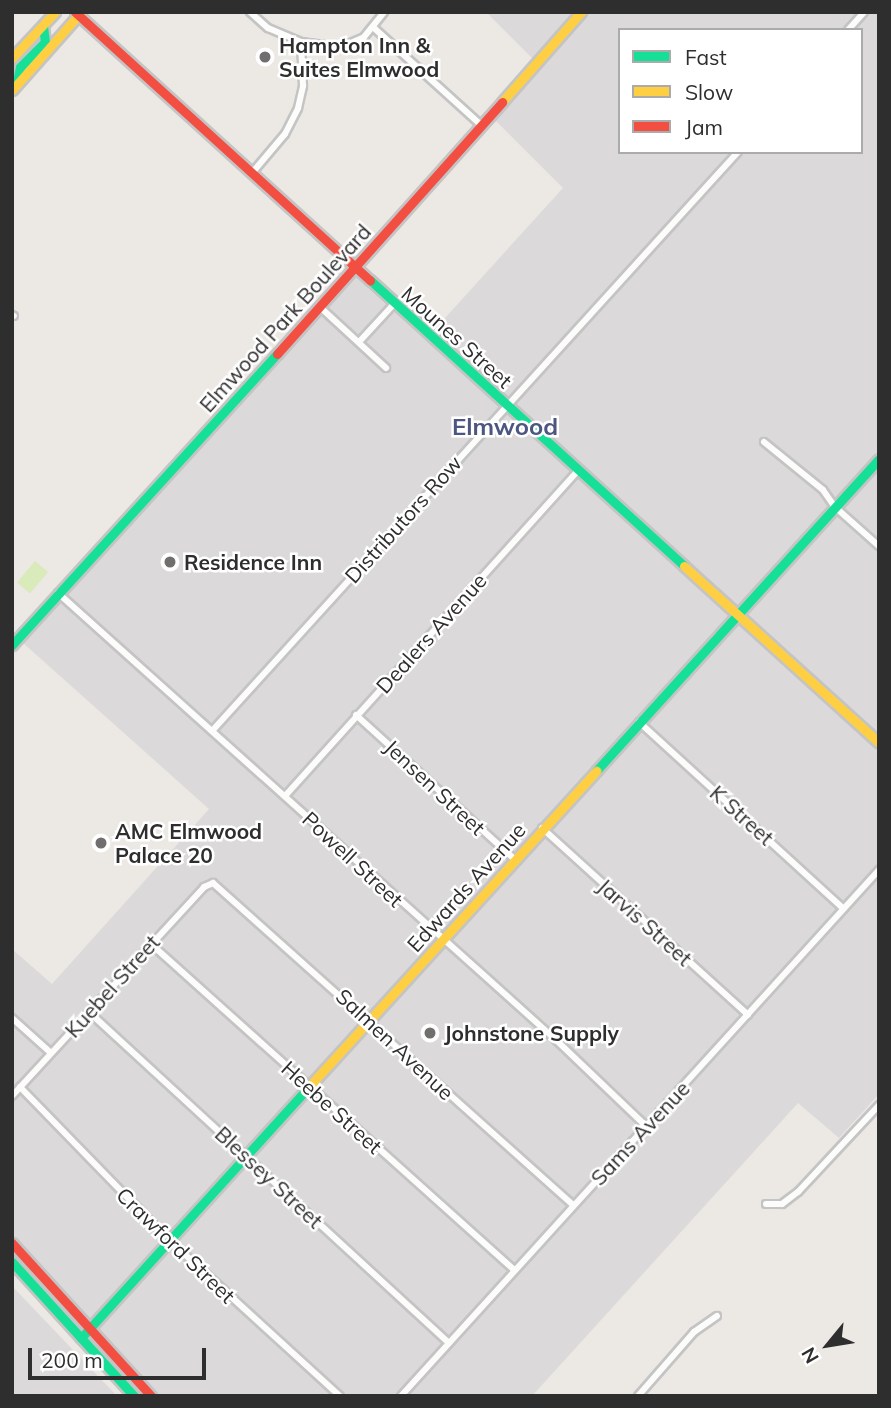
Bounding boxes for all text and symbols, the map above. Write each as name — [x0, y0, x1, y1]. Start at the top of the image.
legend — [618, 28, 863, 154]
place label: Hampton Inn & Suites Elmwood — [279, 32, 439, 82]
text: Fast — [685, 44, 727, 70]
marker: Hampton Inn & Suites Elmwood — [257, 49, 273, 65]
text: Slow — [685, 79, 733, 105]
text: Jam — [685, 114, 723, 140]
street label: Elmwood Park Boulevard — [194, 219, 376, 417]
street label: Mounes Street — [397, 281, 517, 393]
district label: Elmwood — [452, 413, 558, 441]
street label: Distributors Row — [339, 450, 467, 588]
place label: Residence Inn — [184, 549, 322, 575]
marker: Residence Inn — [162, 554, 178, 570]
street label: Dealers Avenue — [371, 568, 491, 698]
street label: Jensen Street — [379, 734, 491, 840]
street label: K Street — [705, 780, 779, 850]
street label: Powell Street — [298, 806, 408, 912]
street label: Edwards Avenue — [402, 817, 530, 957]
place label: AMC Elmwood Palace 20 — [115, 818, 262, 868]
marker: AMC Elmwood Palace 20 — [93, 835, 109, 851]
street label: Jarvis Street — [593, 873, 697, 971]
street label: Kuebel Street — [59, 930, 165, 1042]
street label: Salmen Avenue — [331, 983, 459, 1105]
place label: Johnstone Supply — [444, 1020, 619, 1046]
marker: Johnstone Supply — [422, 1025, 438, 1041]
street label: Heebe Street — [277, 1055, 387, 1159]
street label: Sams Avenue — [585, 1076, 695, 1190]
street label: Blessey Street — [210, 1121, 328, 1233]
street label: Crawford Street — [111, 1182, 241, 1308]
north arrow — [793, 1310, 863, 1380]
scale bar — [32, 1334, 210, 1378]
text: N — [796, 1343, 824, 1368]
text: 200 m — [41, 1347, 103, 1373]

